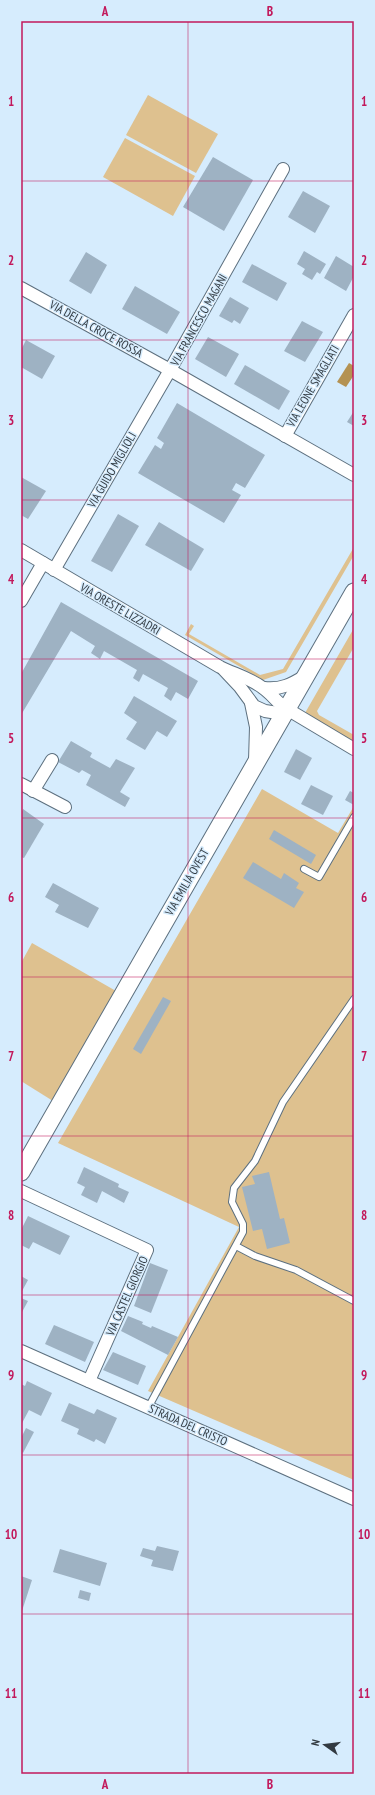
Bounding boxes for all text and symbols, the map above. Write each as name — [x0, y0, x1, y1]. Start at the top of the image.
text: A — [101, 3, 109, 20]
text: B — [267, 3, 273, 20]
text: 1 — [8, 93, 14, 110]
text: 1 — [361, 93, 367, 110]
text: 2 — [8, 252, 14, 269]
text: 2 — [361, 252, 367, 269]
street label: VIA FRANCESCO MAGANI — [167, 271, 230, 369]
street label: VIA DELLA CROCE ROSSA — [46, 296, 146, 361]
street label: VIA LEONE SMAGLIATI — [283, 342, 342, 430]
text: 3 — [8, 412, 14, 429]
text: 3 — [361, 412, 367, 429]
street label: VIA GUIDO MIGLIOLI — [83, 429, 139, 511]
text: 4 — [8, 571, 15, 588]
text: 4 — [361, 571, 368, 588]
street label: VIA ORESTE LIZZADRI — [77, 579, 163, 638]
text: 5 — [8, 730, 14, 747]
text: 5 — [361, 730, 367, 747]
street label: VIA EMILIA OVEST — [161, 845, 212, 919]
text: 6 — [8, 889, 14, 906]
text: 6 — [361, 889, 367, 906]
text: 7 — [8, 1048, 14, 1065]
text: 7 — [361, 1048, 367, 1065]
text: 8 — [8, 1207, 14, 1224]
text: 8 — [361, 1207, 367, 1224]
street label: VIA CASTEL GIORGIO — [102, 1253, 151, 1339]
text: 9 — [8, 1367, 14, 1384]
text: 9 — [361, 1367, 367, 1384]
street label: STRADA DEL CRISTO — [146, 1400, 230, 1449]
text: 10 — [5, 1526, 17, 1543]
text: 10 — [358, 1526, 370, 1543]
text: 11 — [5, 1685, 17, 1702]
text: 11 — [358, 1685, 370, 1702]
north arrow — [305, 1725, 345, 1765]
text: N — [308, 1738, 323, 1747]
text: A — [101, 1776, 109, 1793]
text: B — [267, 1776, 273, 1793]

